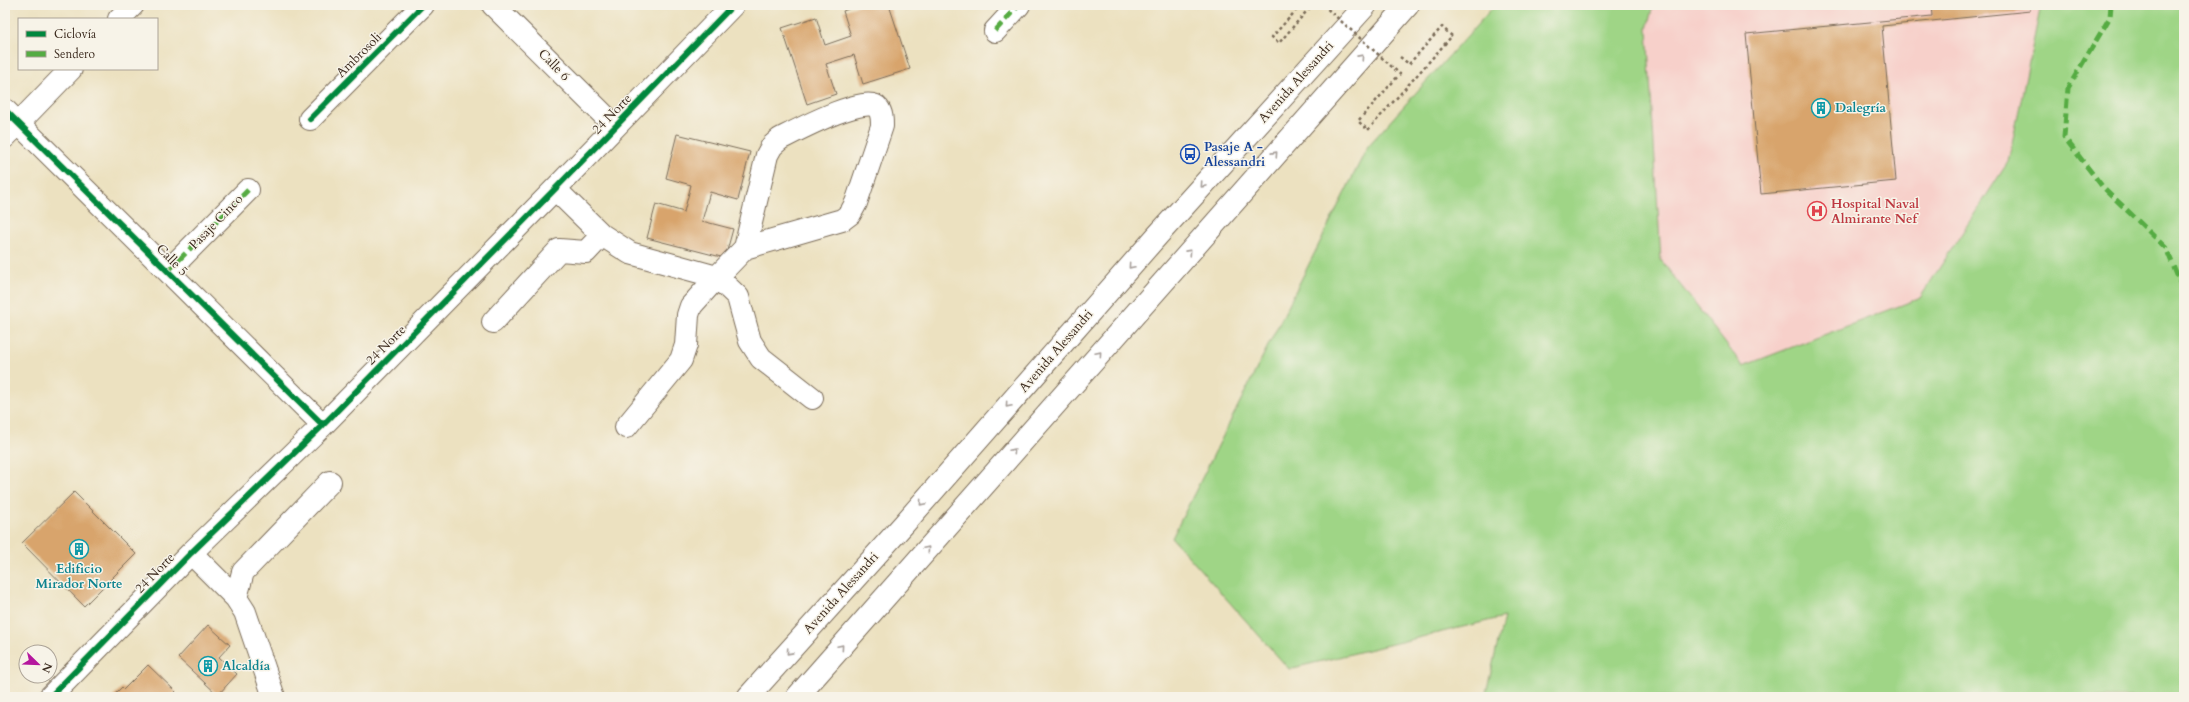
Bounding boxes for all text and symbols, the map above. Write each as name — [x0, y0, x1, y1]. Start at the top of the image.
legend — [18, 18, 158, 70]
text: Ciclovía — [54, 26, 97, 42]
street label: Ambrosoli — [332, 28, 386, 82]
street label: Avenida Alessandri — [1254, 37, 1338, 127]
street label: Calle 6 — [534, 45, 574, 85]
text: Sendero — [54, 46, 95, 62]
one-way arrow — [1357, 54, 1364, 62]
street label: 24 Norte — [588, 90, 636, 138]
building icon: Dalegría — [1810, 97, 1832, 119]
place label: Dalegría — [1835, 99, 1887, 117]
place label: Pasaje A - Alessandri — [1204, 138, 1265, 171]
bus stop icon: Pasaje A - Alessandri — [1179, 143, 1201, 165]
one-way arrow — [1271, 152, 1278, 159]
one-way arrow — [1201, 180, 1208, 188]
street label: Pasaje Cinco — [185, 190, 247, 254]
place label: Hospital Naval Almirante Nef — [1831, 195, 1919, 228]
hospital icon: Hospital Naval Almirante Nef — [1806, 200, 1828, 222]
street label: Calle 5 — [152, 240, 192, 280]
one-way arrow — [1184, 249, 1192, 257]
one-way arrow — [1129, 261, 1136, 268]
street label: Avenida Alessandri — [1015, 305, 1097, 396]
street label: 24 Norte — [362, 321, 410, 369]
one-way arrow — [1094, 351, 1102, 359]
one-way arrow — [1006, 401, 1013, 408]
one-way arrow — [1009, 449, 1016, 456]
one-way arrow — [920, 498, 927, 506]
building icon: Edificio Mirador Norte — [68, 538, 90, 560]
one-way arrow — [923, 546, 930, 554]
street label: Avenida Alessandri — [799, 548, 883, 638]
street label: 24 Norte — [131, 549, 179, 597]
place label: Edificio Mirador Norte — [35, 560, 123, 593]
north arrow — [18, 644, 58, 684]
one-way arrow — [837, 644, 844, 651]
one-way arrow — [786, 647, 793, 655]
building icon: Alcaldía — [197, 655, 219, 677]
place label: Alcaldía — [222, 657, 271, 675]
text: N — [38, 660, 56, 675]

